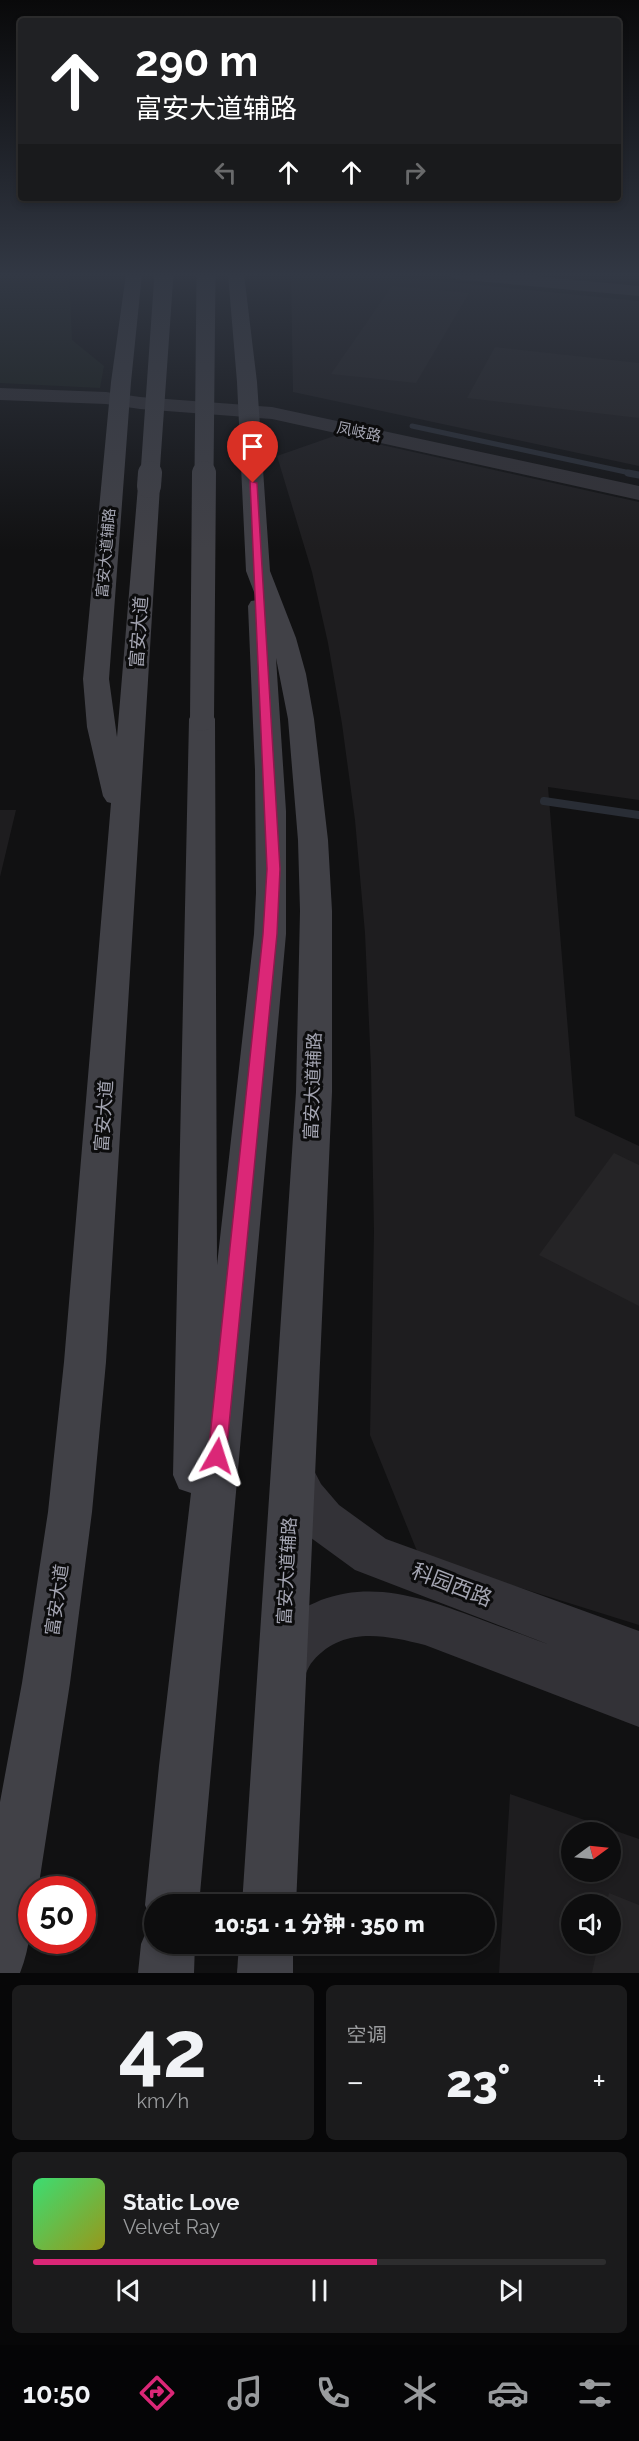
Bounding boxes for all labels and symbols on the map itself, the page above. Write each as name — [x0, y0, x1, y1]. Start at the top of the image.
street label: 凤岐路 — [335, 419, 383, 445]
pin — [227, 421, 278, 483]
street label: 富安大道辅路 — [93, 507, 119, 599]
street label: 富安大道 — [126, 595, 151, 669]
street label: 富安大道辅路 — [300, 1032, 325, 1140]
street label: 富安大道 — [91, 1079, 116, 1153]
position arrow — [185, 1424, 249, 1488]
street label: 富安大道辅路 — [273, 1516, 300, 1625]
street label: 科园西路 — [408, 1558, 496, 1611]
street label: 富安大道 — [41, 1563, 72, 1637]
north arrow — [561, 1822, 621, 1882]
speed limit sign: 50 — [18, 1876, 96, 1954]

